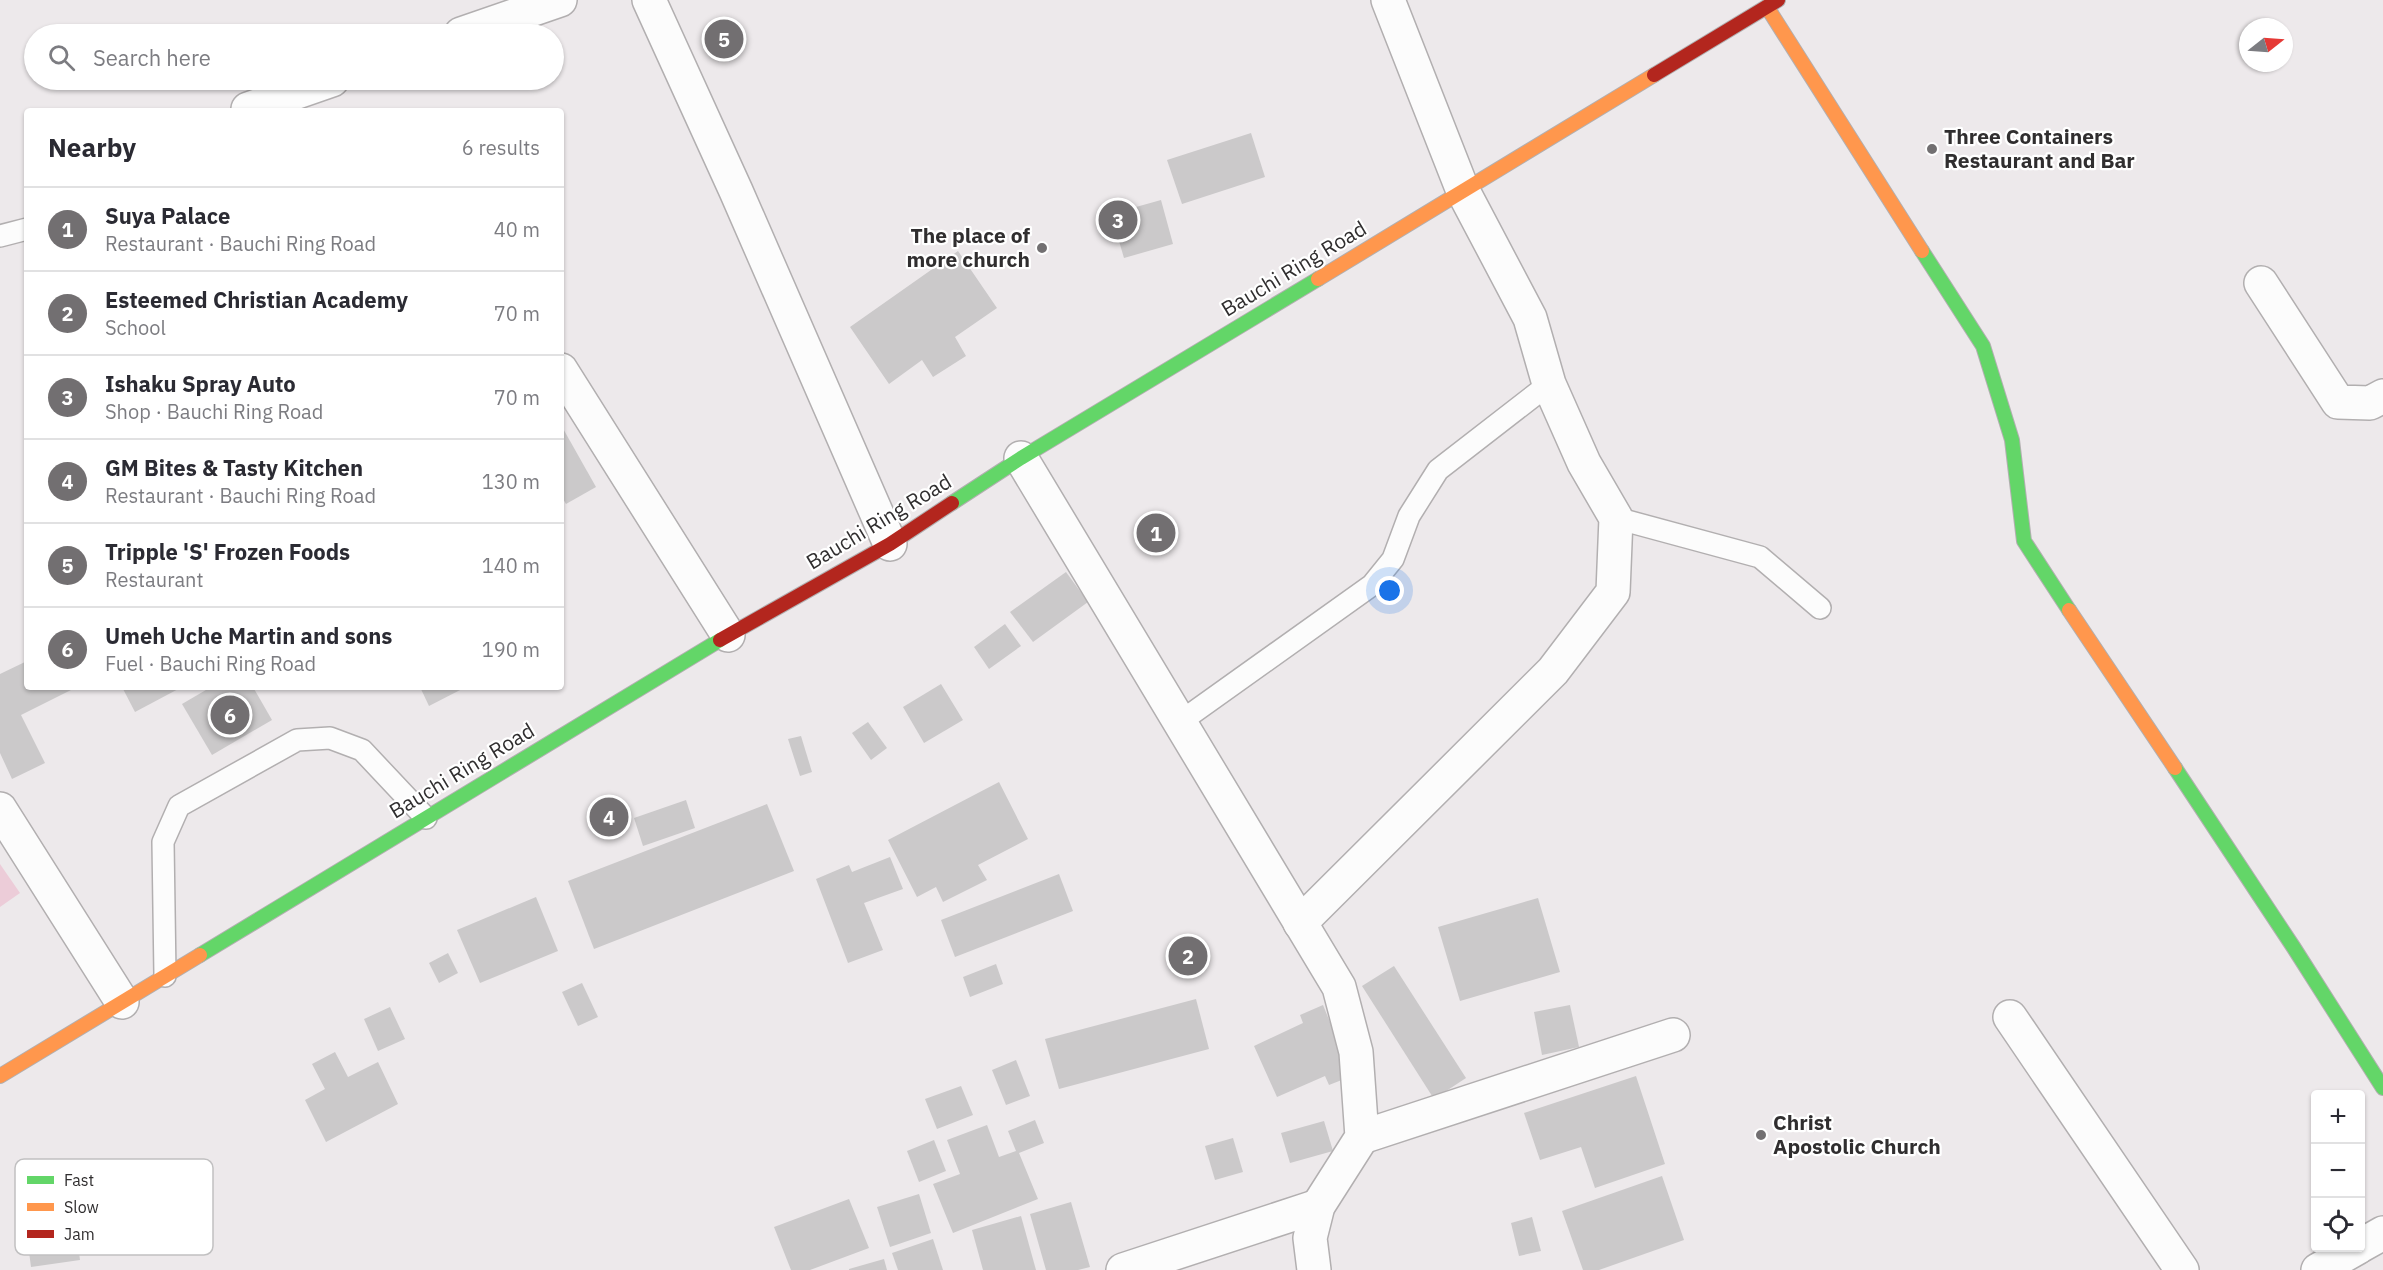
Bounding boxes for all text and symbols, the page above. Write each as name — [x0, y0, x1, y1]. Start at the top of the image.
pin: 5 — [704, 16, 744, 62]
north arrow — [2239, 18, 2293, 72]
search box — [24, 24, 564, 90]
icon: search — [45, 41, 78, 74]
text: Search here — [93, 43, 211, 72]
place label: Three Containers Restaurant and Bar — [1944, 122, 2135, 174]
text: Nearby — [48, 130, 136, 164]
text: 6 results — [462, 134, 540, 161]
marker: Three Containers Restaurant and Bar — [1925, 142, 1939, 156]
pin: 3 — [1098, 198, 1138, 242]
text: Suya Palace — [105, 201, 230, 230]
street label: Bauchi Ring Road — [1216, 214, 1371, 323]
text: 1 — [62, 216, 74, 243]
text: 40 m — [494, 216, 540, 243]
place label: The place of more church — [907, 221, 1030, 273]
text: Restaurant · Bauchi Ring Road — [105, 230, 376, 257]
marker: The place of more church — [1035, 241, 1049, 255]
text: Esteemed Christian Academy — [105, 285, 408, 314]
text: 2 — [62, 300, 74, 327]
text: 70 m — [494, 300, 540, 327]
text: School — [105, 314, 166, 341]
text: Ishaku Spray Auto — [105, 369, 296, 398]
text: 3 — [62, 384, 74, 411]
text: 70 m — [494, 384, 540, 411]
text: Shop · Bauchi Ring Road — [105, 398, 323, 425]
text: GM Bites & Tasty Kitchen — [105, 453, 363, 482]
street label: Bauchi Ring Road — [801, 467, 956, 576]
text: 4 — [62, 468, 74, 495]
text: 130 m — [482, 468, 540, 495]
text: Restaurant · Bauchi Ring Road — [105, 482, 376, 509]
pin: 1 — [1136, 510, 1176, 556]
text: Tripple 'S' Frozen Foods — [105, 537, 350, 566]
text: 5 — [62, 552, 74, 579]
text: 140 m — [482, 552, 540, 579]
text: Restaurant — [105, 566, 203, 593]
your location — [1375, 576, 1404, 605]
text: Umeh Uche Martin and sons — [105, 621, 392, 650]
text: 6 — [62, 636, 74, 663]
text: 190 m — [482, 636, 540, 663]
text: Fuel · Bauchi Ring Road — [105, 650, 316, 677]
pin: 6 — [210, 692, 250, 738]
street label: Bauchi Ring Road — [384, 716, 539, 825]
pin: 4 — [590, 794, 628, 840]
pin: 2 — [1168, 934, 1208, 978]
map controls — [2311, 1090, 2365, 1252]
button: + — [2311, 1090, 2365, 1144]
place label: Christ Apostolic Church — [1773, 1108, 1941, 1160]
marker: Christ Apostolic Church — [1754, 1128, 1768, 1142]
button: − — [2311, 1144, 2365, 1198]
legend — [15, 1159, 213, 1255]
text: Fast — [64, 1170, 94, 1190]
text: Slow — [64, 1197, 99, 1217]
button: locate — [2311, 1198, 2365, 1252]
text: Jam — [64, 1224, 95, 1244]

